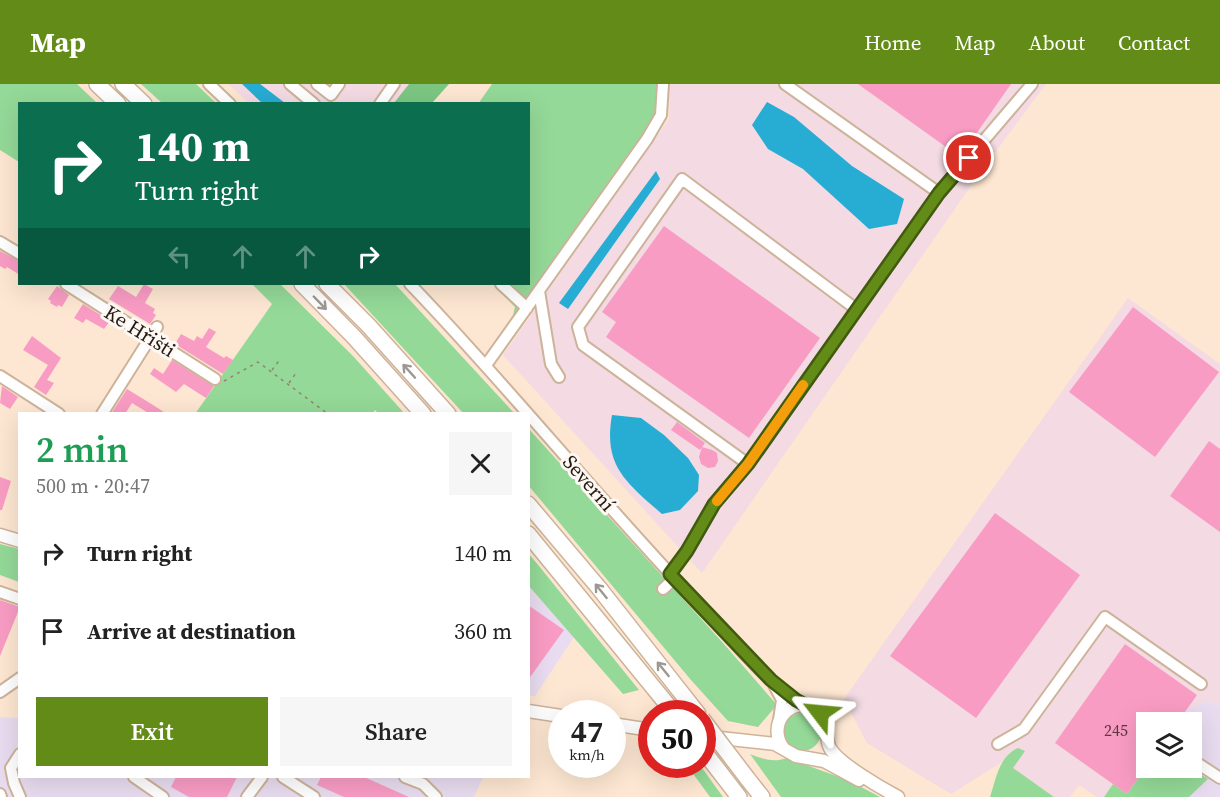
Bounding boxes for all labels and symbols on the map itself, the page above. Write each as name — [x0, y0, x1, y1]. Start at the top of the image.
pin — [943, 132, 994, 183]
one-way arrow — [313, 295, 327, 310]
street label: Ke Hřišti — [99, 298, 181, 364]
one-way arrow — [402, 363, 416, 378]
street label: Severní — [557, 449, 621, 517]
one-way arrow — [594, 583, 607, 599]
one-way arrow — [656, 661, 669, 677]
position arrow — [788, 681, 852, 745]
speed limit sign: 50 — [638, 700, 716, 778]
house number: 245 — [1104, 719, 1128, 741]

